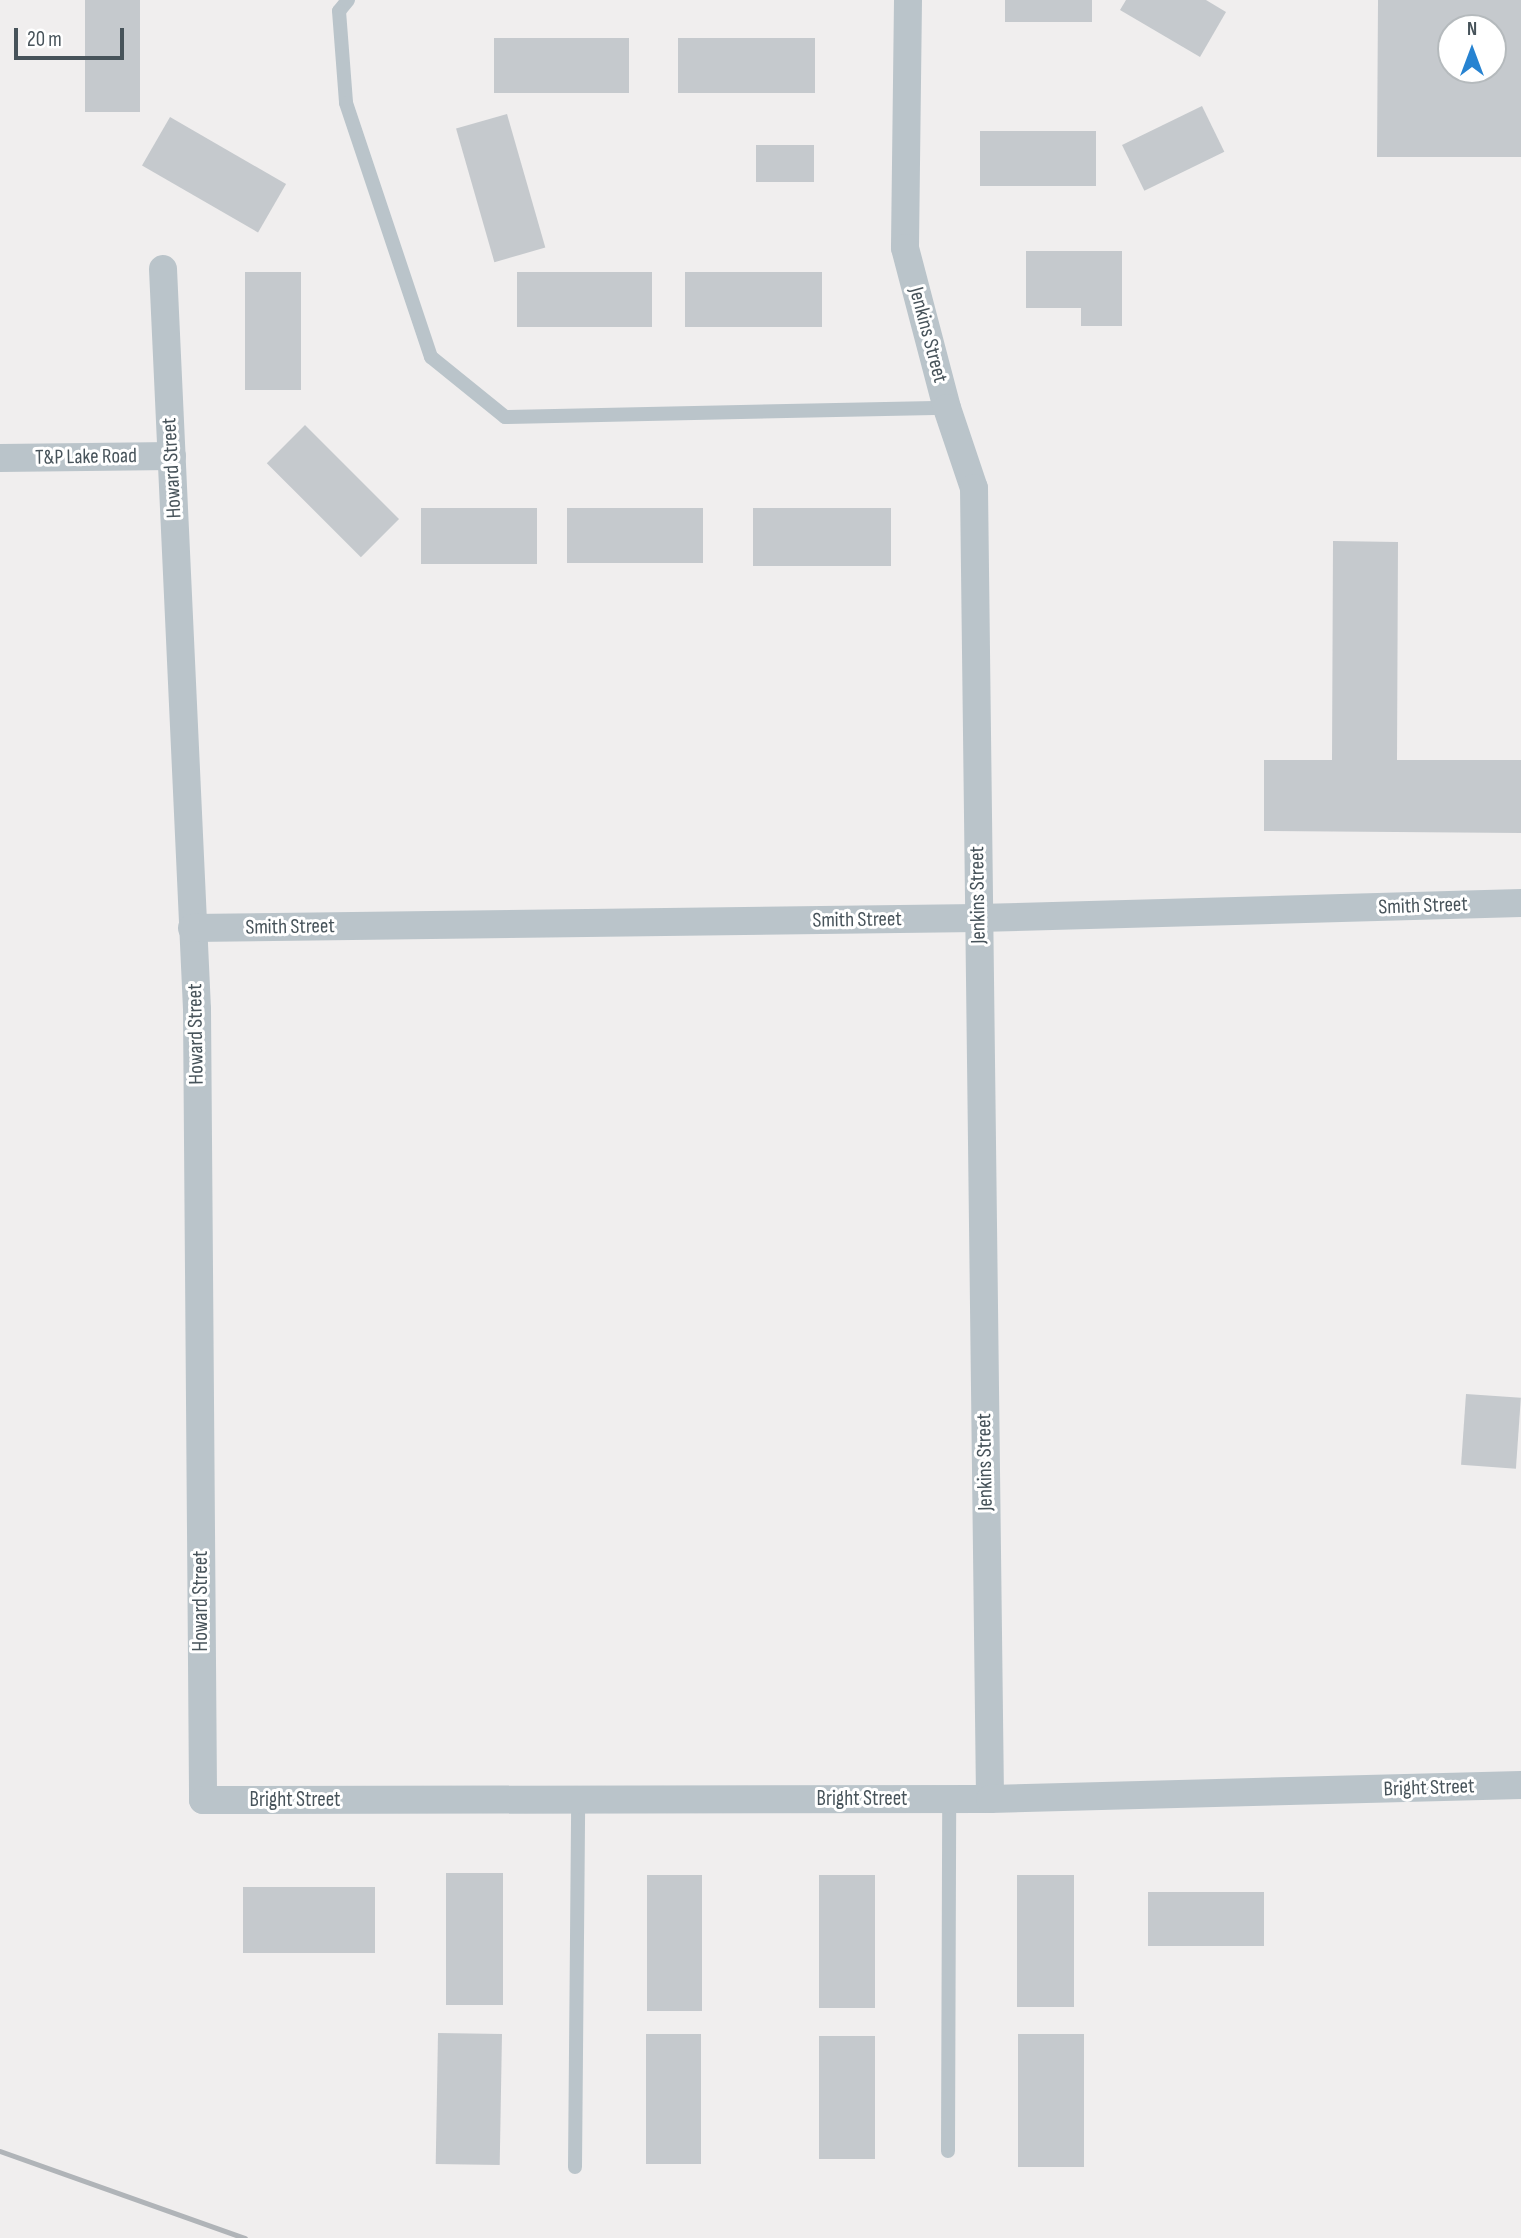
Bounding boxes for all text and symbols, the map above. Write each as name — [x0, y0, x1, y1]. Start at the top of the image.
scale bar — [18, 14, 128, 58]
north arrow — [1437, 14, 1507, 84]
text: N — [1467, 18, 1477, 41]
text: 20 m — [27, 27, 62, 52]
street label: Jenkins Street — [903, 284, 953, 386]
street label: Howard Street — [157, 417, 187, 519]
street label: T&P Lake Road — [35, 444, 137, 470]
street label: Jenkins Street — [965, 846, 991, 944]
street label: Smith Street — [1378, 892, 1468, 920]
street label: Smith Street — [812, 907, 902, 933]
street label: Smith Street — [245, 914, 335, 940]
street label: Howard Street — [183, 983, 209, 1085]
street label: Jenkins Street — [972, 1413, 998, 1511]
street label: Howard Street — [188, 1551, 214, 1651]
street label: Bright Street — [1383, 1774, 1475, 1802]
street label: Bright Street — [817, 1786, 907, 1812]
street label: Bright Street — [250, 1787, 340, 1813]

